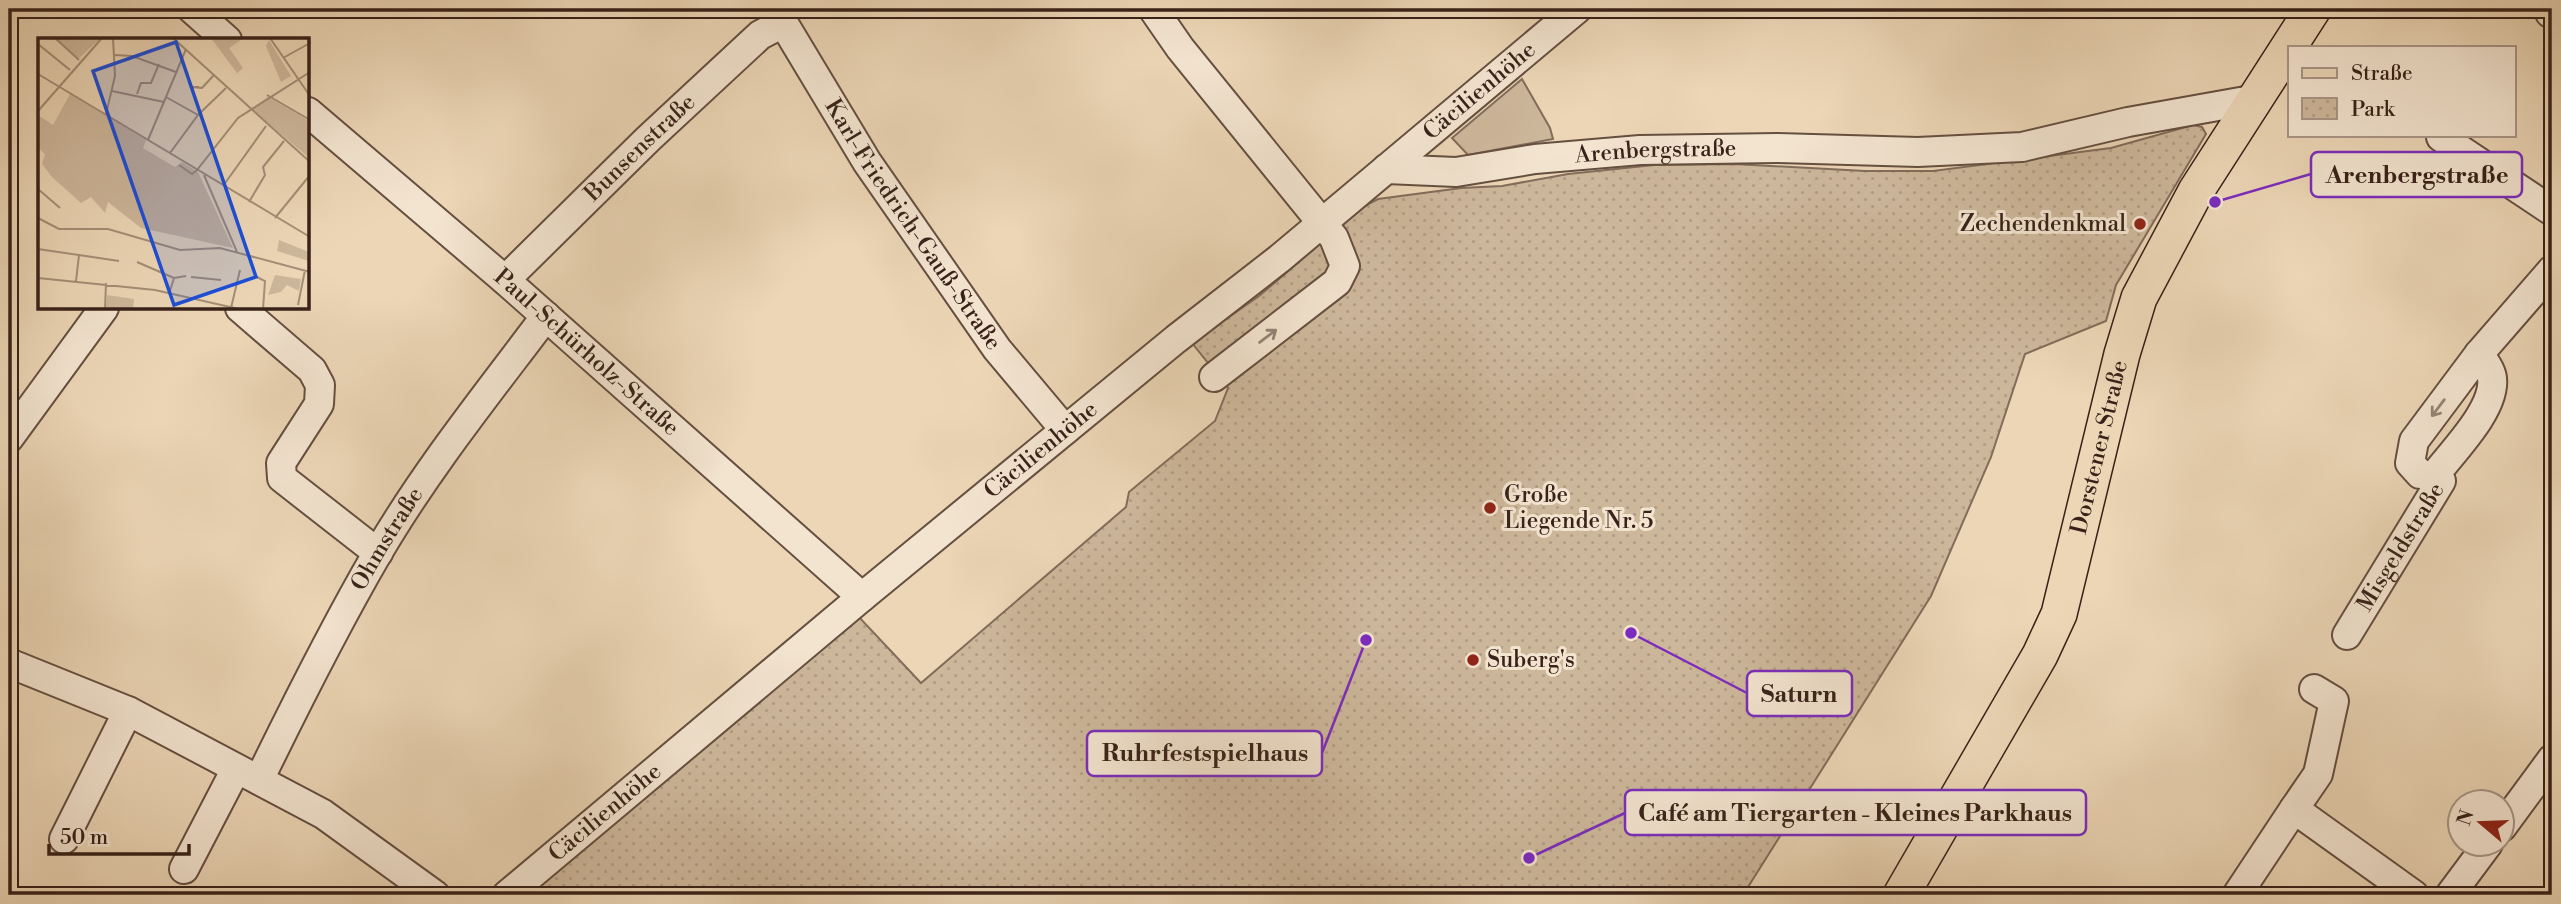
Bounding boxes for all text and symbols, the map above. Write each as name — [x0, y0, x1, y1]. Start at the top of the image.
street label: Cäcilienhöhe — [1417, 36, 1542, 146]
inset map — [38, 38, 310, 310]
legend — [2288, 46, 2516, 136]
text: Straße — [2351, 61, 2413, 87]
street label: Bunsenstraße — [578, 88, 701, 208]
street label: Karl-Friedrich-Gauß-Straße — [818, 94, 1007, 355]
text: Park — [2351, 97, 2396, 123]
street label: Arenbergstraße — [1573, 135, 1737, 170]
callout: Arenbergstraße — [2311, 152, 2522, 197]
text: Arenbergstraße — [2324, 161, 2509, 191]
place label: Zechendenkmal — [1960, 210, 2126, 238]
marker: Zechendenkmal — [2132, 216, 2148, 232]
street label: Paul-Schürholz-Straße — [488, 263, 685, 442]
one-way arrow — [1258, 328, 1277, 343]
street label: Dorstener Straße — [2065, 358, 2134, 537]
street label: Cäcilienhöhe — [979, 395, 1103, 505]
one-way arrow — [2431, 399, 2446, 417]
street label: Misgeldstraße — [2351, 478, 2451, 617]
place label: Große Liegende Nr. 5 — [1504, 481, 1654, 535]
street label: Ohmstraße — [345, 482, 429, 596]
marker: Große Liegende Nr. 5 — [1482, 500, 1498, 516]
place label: Suberg's — [1487, 646, 1575, 674]
marker: Suberg's — [1465, 652, 1481, 668]
callout: Saturn — [1747, 671, 1852, 716]
text: Saturn — [1761, 680, 1838, 710]
callout: Ruhrfestspielhaus — [1087, 731, 1322, 776]
text: Ruhrfestspielhaus — [1102, 739, 1308, 769]
street label: Cäcilienhöhe — [543, 757, 667, 868]
north arrow — [2446, 788, 2516, 858]
callout: Café am Tiergarten - Kleines Parkhaus — [1625, 790, 2086, 835]
text: Café am Tiergarten - Kleines Parkhaus — [1638, 799, 2072, 829]
text: N — [2452, 807, 2480, 829]
scale bar — [49, 813, 189, 857]
text: 50 m — [60, 825, 108, 851]

